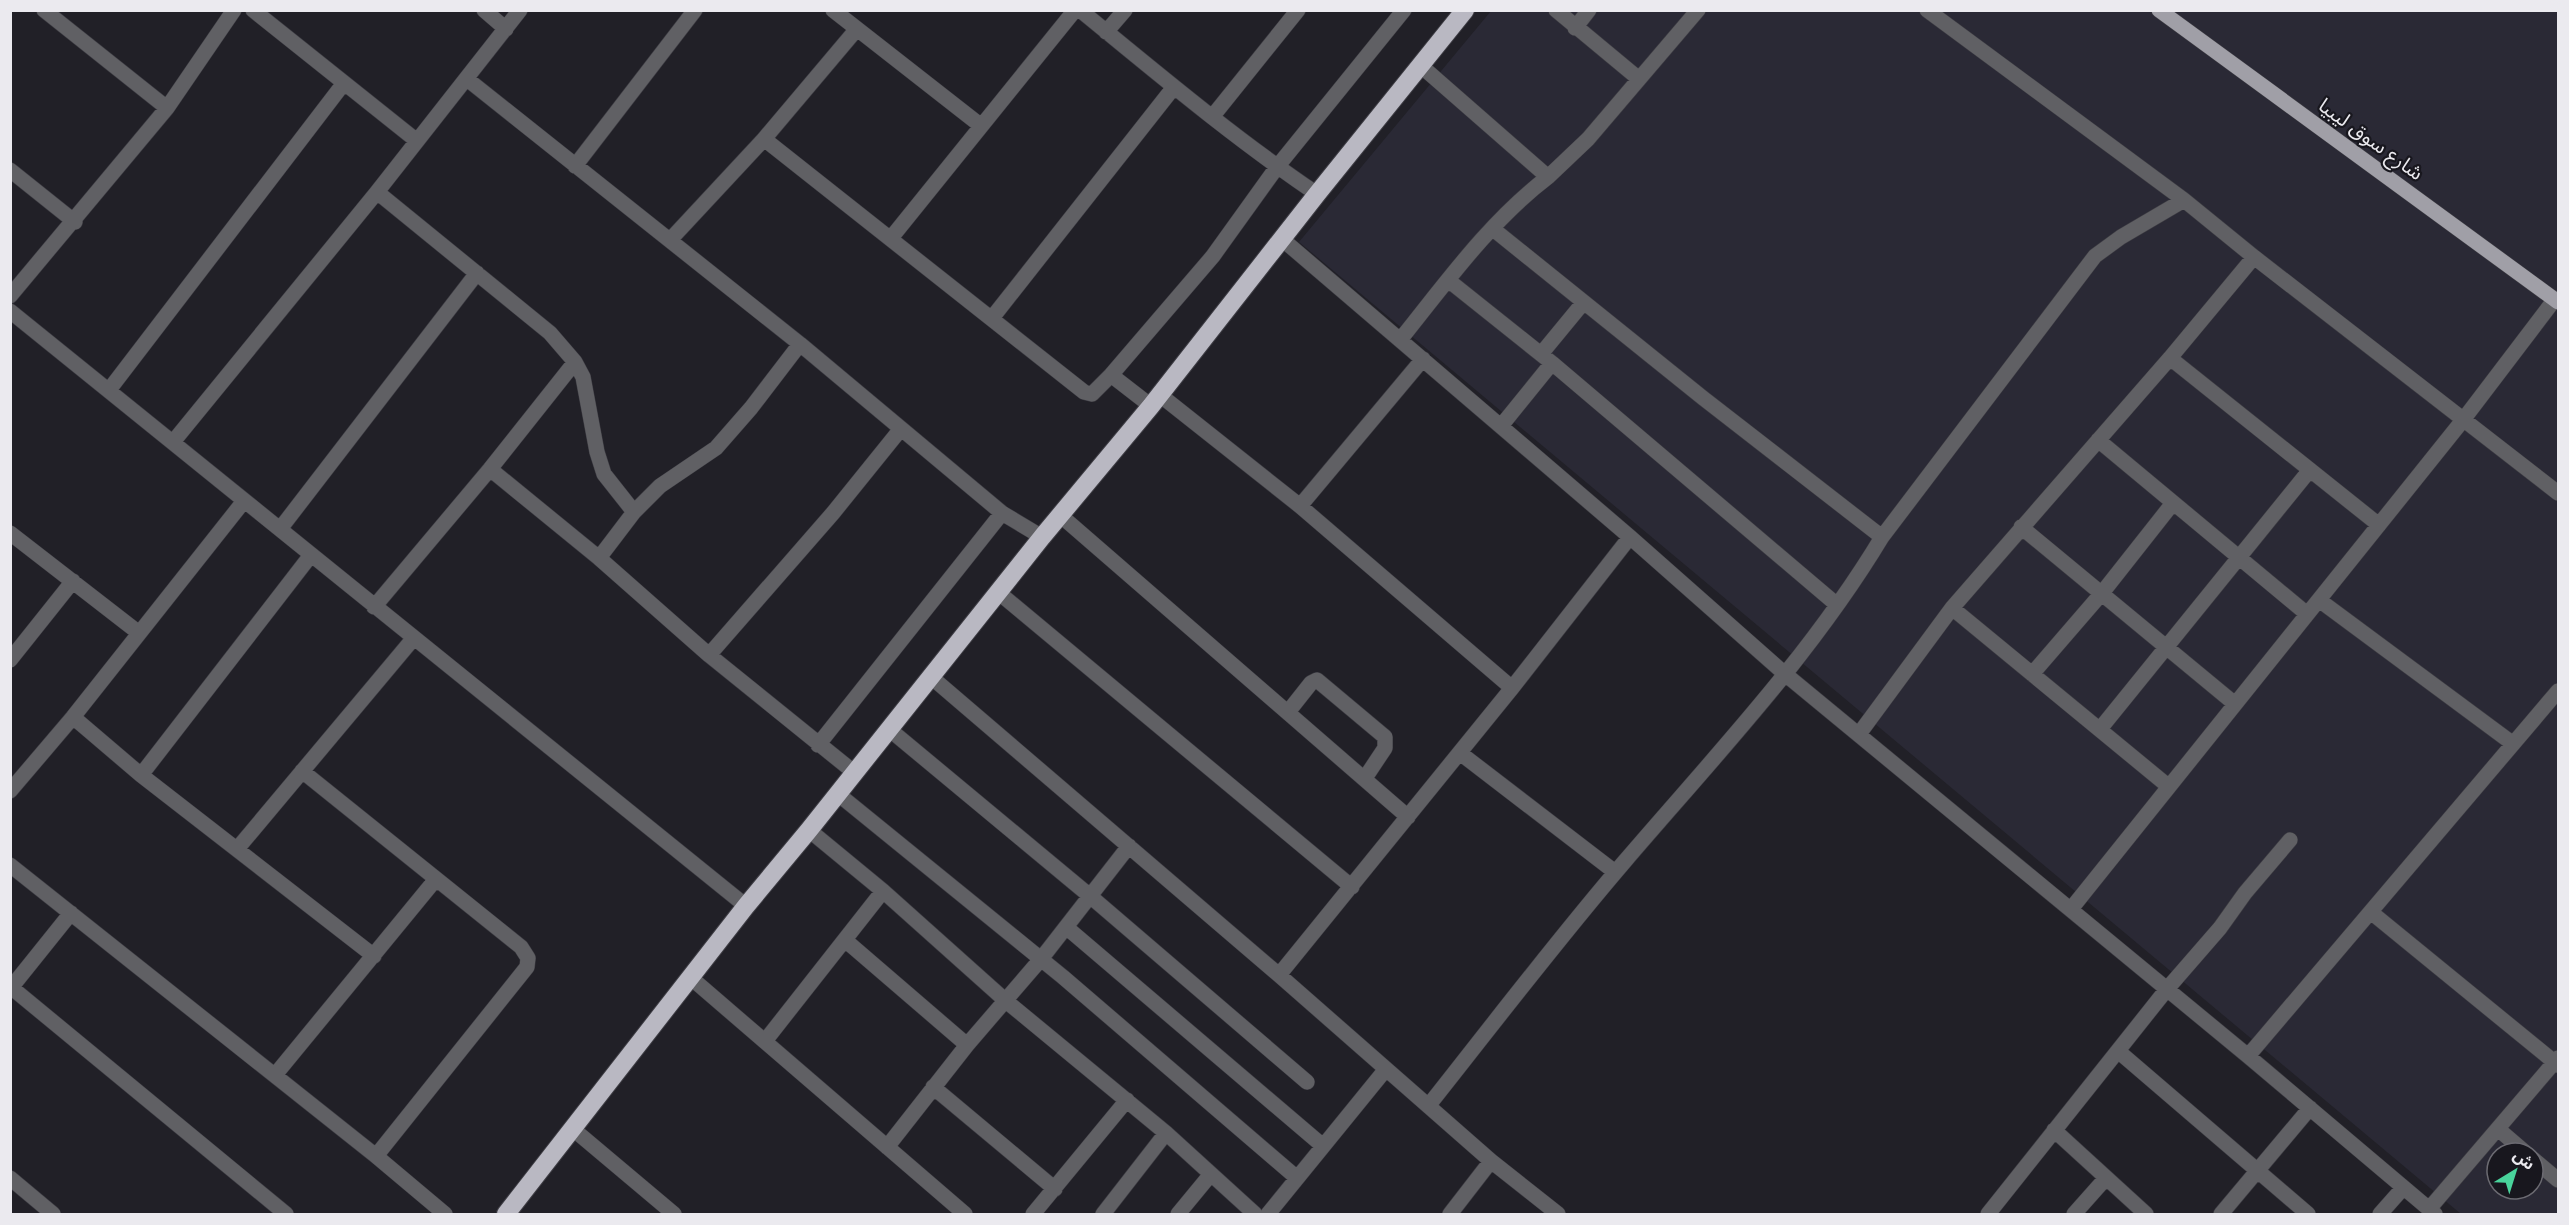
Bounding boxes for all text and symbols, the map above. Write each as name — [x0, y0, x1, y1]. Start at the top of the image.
street label: شارع سوق ليبيا — [2312, 93, 2428, 187]
north arrow — [2485, 1141, 2545, 1201]
text: ش — [2509, 1145, 2539, 1174]

